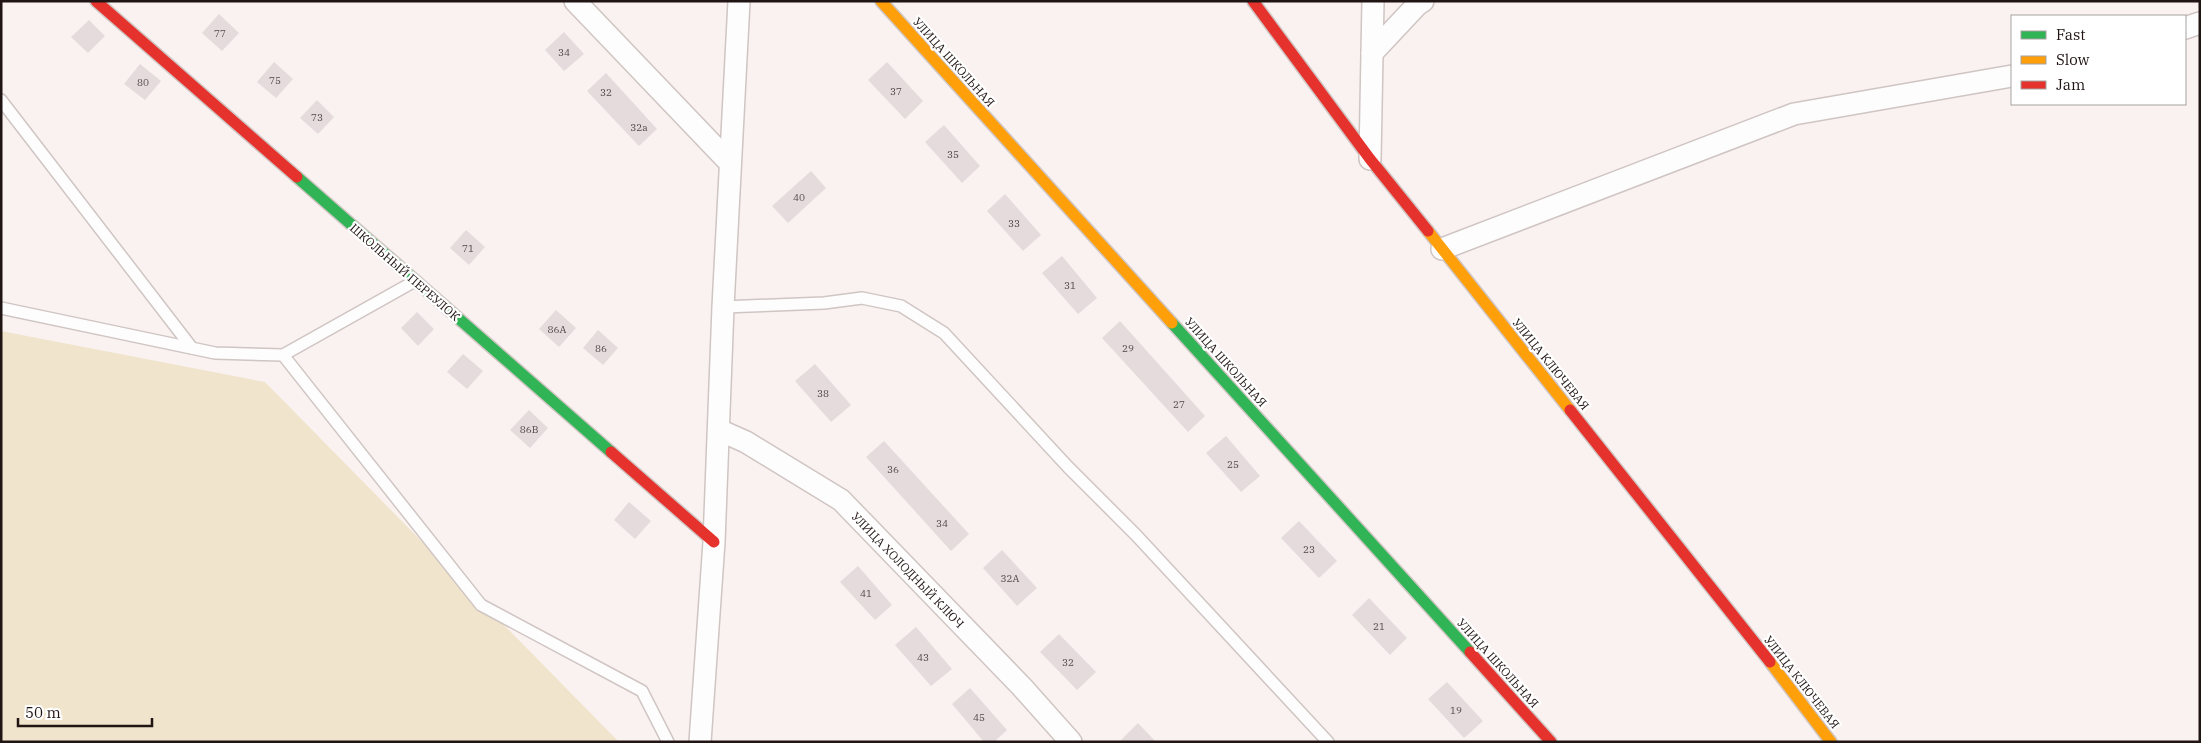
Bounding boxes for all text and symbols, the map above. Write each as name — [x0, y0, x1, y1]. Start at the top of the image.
street label: УЛИЦА ШКОЛЬНАЯ — [910, 14, 998, 110]
legend — [2011, 15, 2186, 105]
text: Fast — [2056, 25, 2086, 44]
house number: 77 — [214, 27, 226, 40]
house number: 34 — [558, 46, 570, 59]
text: Slow — [2056, 50, 2090, 69]
house number: 75 — [269, 74, 281, 87]
text: Jam — [2056, 75, 2085, 94]
house number: 80 — [137, 76, 149, 89]
house number: 37 — [890, 85, 902, 98]
house number: 32 — [600, 86, 612, 99]
house number: 73 — [311, 111, 323, 124]
house number: 32а — [630, 121, 648, 134]
house number: 35 — [947, 148, 959, 161]
house number: 40 — [793, 191, 805, 204]
house number: 33 — [1008, 217, 1020, 230]
street label: ШКОЛЬНЫЙ ПЕРЕУЛОК — [347, 220, 464, 324]
house number: 71 — [462, 242, 474, 255]
house number: 31 — [1064, 279, 1076, 292]
street label: УЛИЦА ШКОЛЬНАЯ — [1182, 314, 1270, 410]
street label: УЛИЦА КЛЮЧЕВАЯ — [1509, 315, 1593, 413]
house number: 86А — [548, 323, 567, 336]
house number: 86 — [595, 342, 607, 355]
house number: 29 — [1122, 342, 1134, 355]
house number: 38 — [817, 387, 829, 400]
house number: 27 — [1173, 398, 1185, 411]
house number: 86В — [520, 423, 539, 436]
house number: 25 — [1227, 458, 1239, 471]
house number: 36 — [887, 463, 899, 476]
street label: УЛИЦА ХОЛОДНЫЙ КЛЮЧ — [849, 509, 967, 631]
house number: 34 — [936, 517, 948, 530]
house number: 23 — [1303, 543, 1315, 556]
house number: 32А — [1001, 572, 1020, 585]
house number: 41 — [860, 587, 872, 600]
street label: УЛИЦА ШКОЛЬНАЯ — [1454, 615, 1542, 711]
house number: 21 — [1373, 620, 1385, 633]
street label: УЛИЦА КЛЮЧЕВАЯ — [1761, 633, 1843, 731]
house number: 43 — [917, 651, 929, 664]
house number: 32 — [1062, 656, 1074, 669]
scale bar — [18, 696, 151, 728]
text: 50 m — [25, 703, 61, 722]
house number: 19 — [1450, 704, 1462, 717]
house number: 45 — [973, 711, 985, 724]

